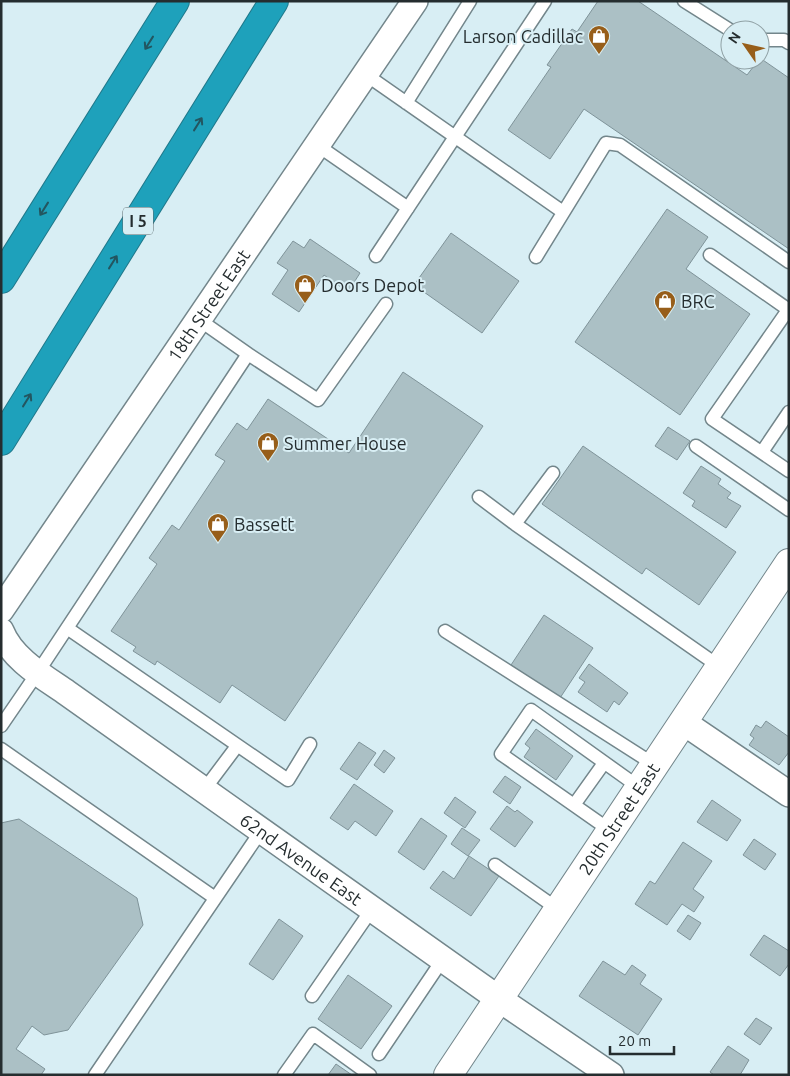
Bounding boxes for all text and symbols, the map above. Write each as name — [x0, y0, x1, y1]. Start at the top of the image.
north arrow — [720, 20, 770, 70]
shop icon: Larson Cadillac — [587, 24, 611, 55]
place label: Larson Cadillac — [463, 26, 583, 46]
text: N — [725, 29, 744, 47]
one-way arrow — [144, 35, 154, 49]
one-way arrow — [194, 117, 204, 131]
one-way arrow — [39, 202, 49, 216]
road number: I 5 — [123, 208, 153, 235]
street label: 18th Street East — [164, 245, 253, 364]
one-way arrow — [108, 255, 118, 269]
shop icon: Doors Depot — [293, 273, 317, 304]
place label: Doors Depot — [321, 275, 424, 295]
shop icon: BRC — [653, 289, 677, 320]
place label: BRC — [681, 291, 715, 311]
one-way arrow — [22, 393, 32, 407]
shop icon: Summer House — [256, 431, 280, 462]
place label: Summer House — [284, 433, 407, 453]
shop icon: Bassett — [206, 512, 230, 543]
place label: Bassett — [234, 514, 294, 534]
street label: 20th Street East — [574, 759, 663, 878]
street label: 62nd Avenue East — [237, 809, 366, 909]
scale bar — [610, 1024, 674, 1056]
text: 20 m — [618, 1032, 651, 1049]

